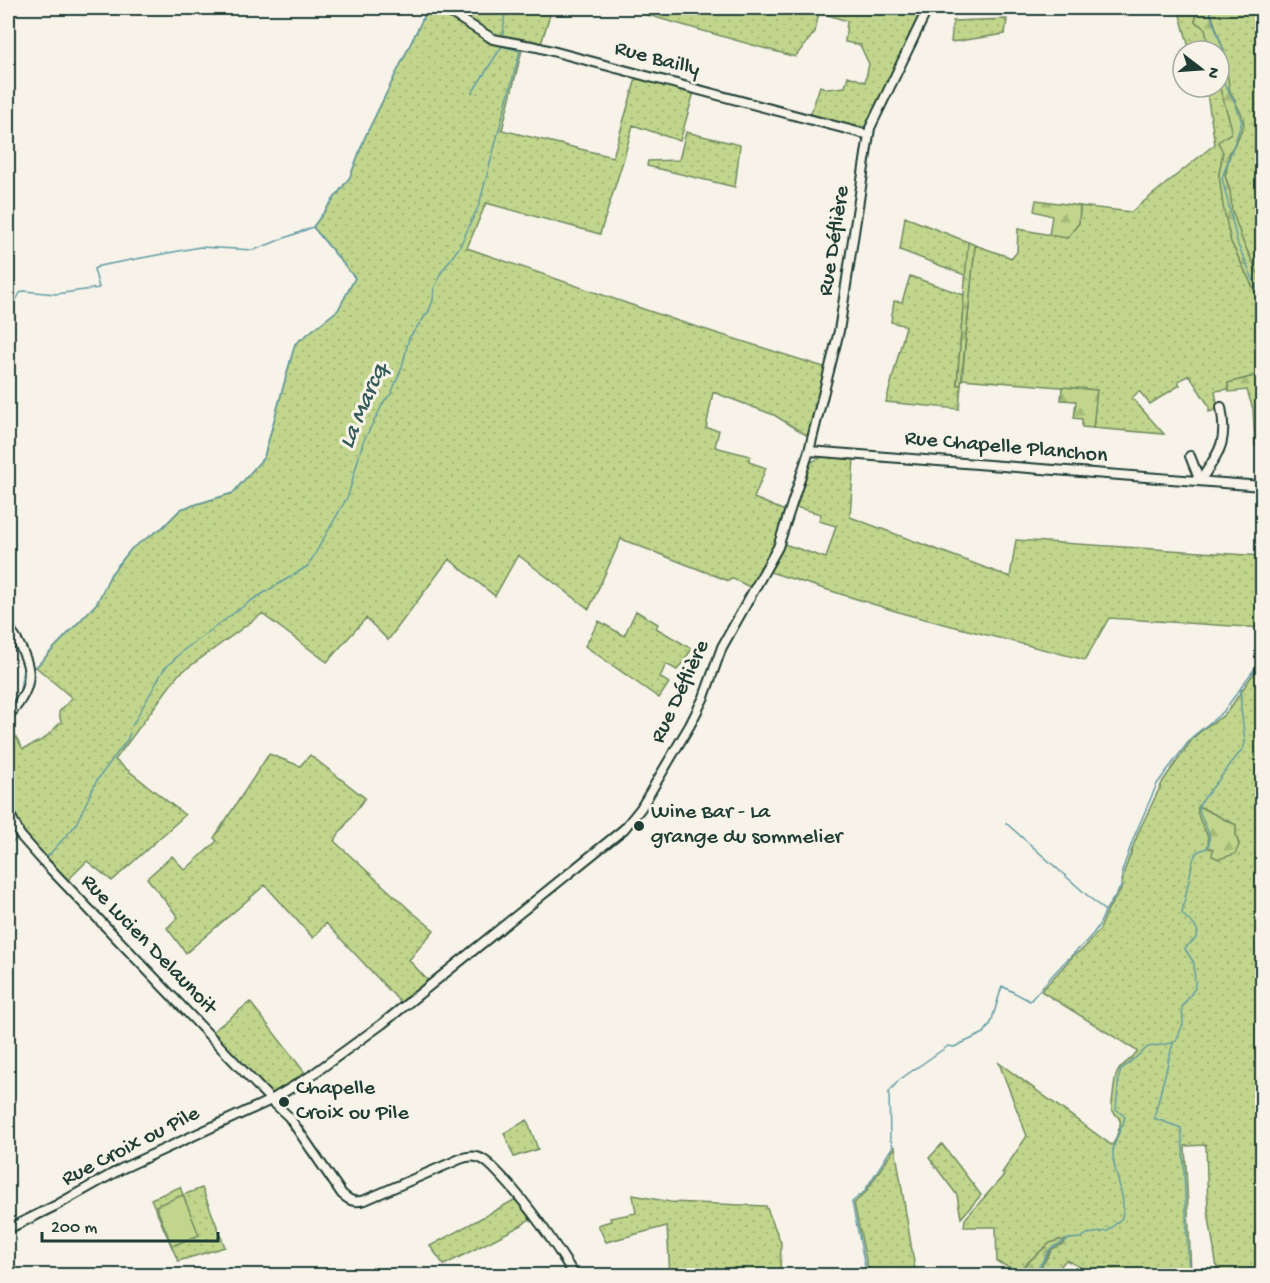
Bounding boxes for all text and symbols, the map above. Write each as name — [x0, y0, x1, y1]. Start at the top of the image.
street label: Rue Bailly — [612, 36, 703, 84]
north arrow — [1171, 39, 1231, 99]
text: N — [1201, 65, 1223, 81]
street label: Rue Déflière — [813, 184, 857, 298]
water label: La Marcq — [333, 357, 396, 454]
street label: Rue Chapelle Planchon — [903, 426, 1109, 470]
street label: Rue Déflière — [646, 636, 716, 748]
place label: Wine Bar - La grange du sommelier — [651, 800, 845, 851]
marker: Wine Bar - La grange du sommelier — [632, 819, 646, 833]
street label: Rue Lucien Delaunoit — [74, 870, 223, 1022]
place label: Chapelle Croix ou Pile — [296, 1076, 409, 1127]
marker: Chapelle Croix ou Pile — [277, 1095, 291, 1109]
street label: Rue Croix ou Pile — [58, 1101, 205, 1193]
scale bar — [42, 1205, 218, 1243]
text: 200 m — [51, 1218, 98, 1239]

